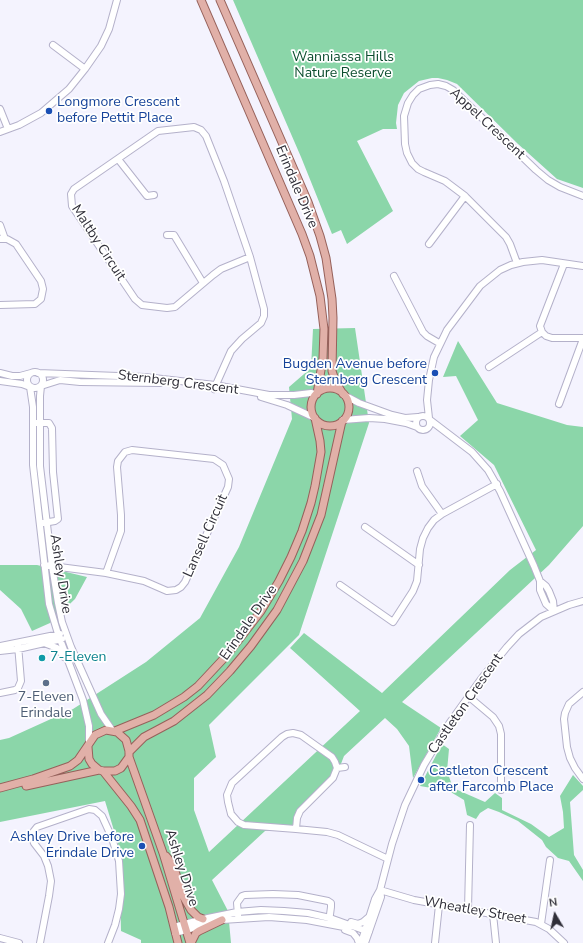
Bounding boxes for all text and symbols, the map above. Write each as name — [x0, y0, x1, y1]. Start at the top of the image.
park label: Wanniassa Hills Nature Reserve — [292, 50, 394, 82]
street label: Appel Crescent — [446, 85, 528, 163]
place label: Longmore Crescent before Pettit Place — [57, 95, 179, 128]
marker: Longmore Crescent before Pettit Place — [44, 106, 54, 116]
street label: Erindale Drive — [271, 143, 321, 231]
street label: Maltby Circuit — [67, 202, 129, 284]
place label: Bugden Avenue before Sternberg Crescent — [283, 357, 427, 390]
street label: Sternberg Crescent — [117, 367, 239, 399]
marker: Bugden Avenue before Sternberg Crescent — [430, 368, 440, 378]
street label: Lansell Circuit — [180, 492, 232, 580]
street label: Ashley Drive — [45, 533, 75, 615]
street label: Erindale Drive — [217, 582, 281, 664]
place label: 7-Eleven — [50, 650, 106, 666]
street label: Castleton Crescent — [425, 650, 507, 758]
marker: 7-Eleven — [37, 653, 47, 663]
marker: 7-Eleven Erindale — [41, 678, 51, 688]
place label: 7-Eleven Erindale — [18, 690, 74, 722]
place label: Castleton Crescent after Farcomb Place — [429, 764, 553, 796]
marker: Castleton Crescent after Farcomb Place — [416, 775, 426, 785]
street label: Ashley Drive — [161, 827, 201, 909]
place label: Ashley Drive before Erindale Drive — [10, 830, 134, 862]
marker: Ashley Drive before Erindale Drive — [137, 841, 147, 851]
street label: Wheatley Street — [423, 894, 527, 928]
north arrow — [535, 895, 575, 935]
text: N — [548, 895, 558, 911]

